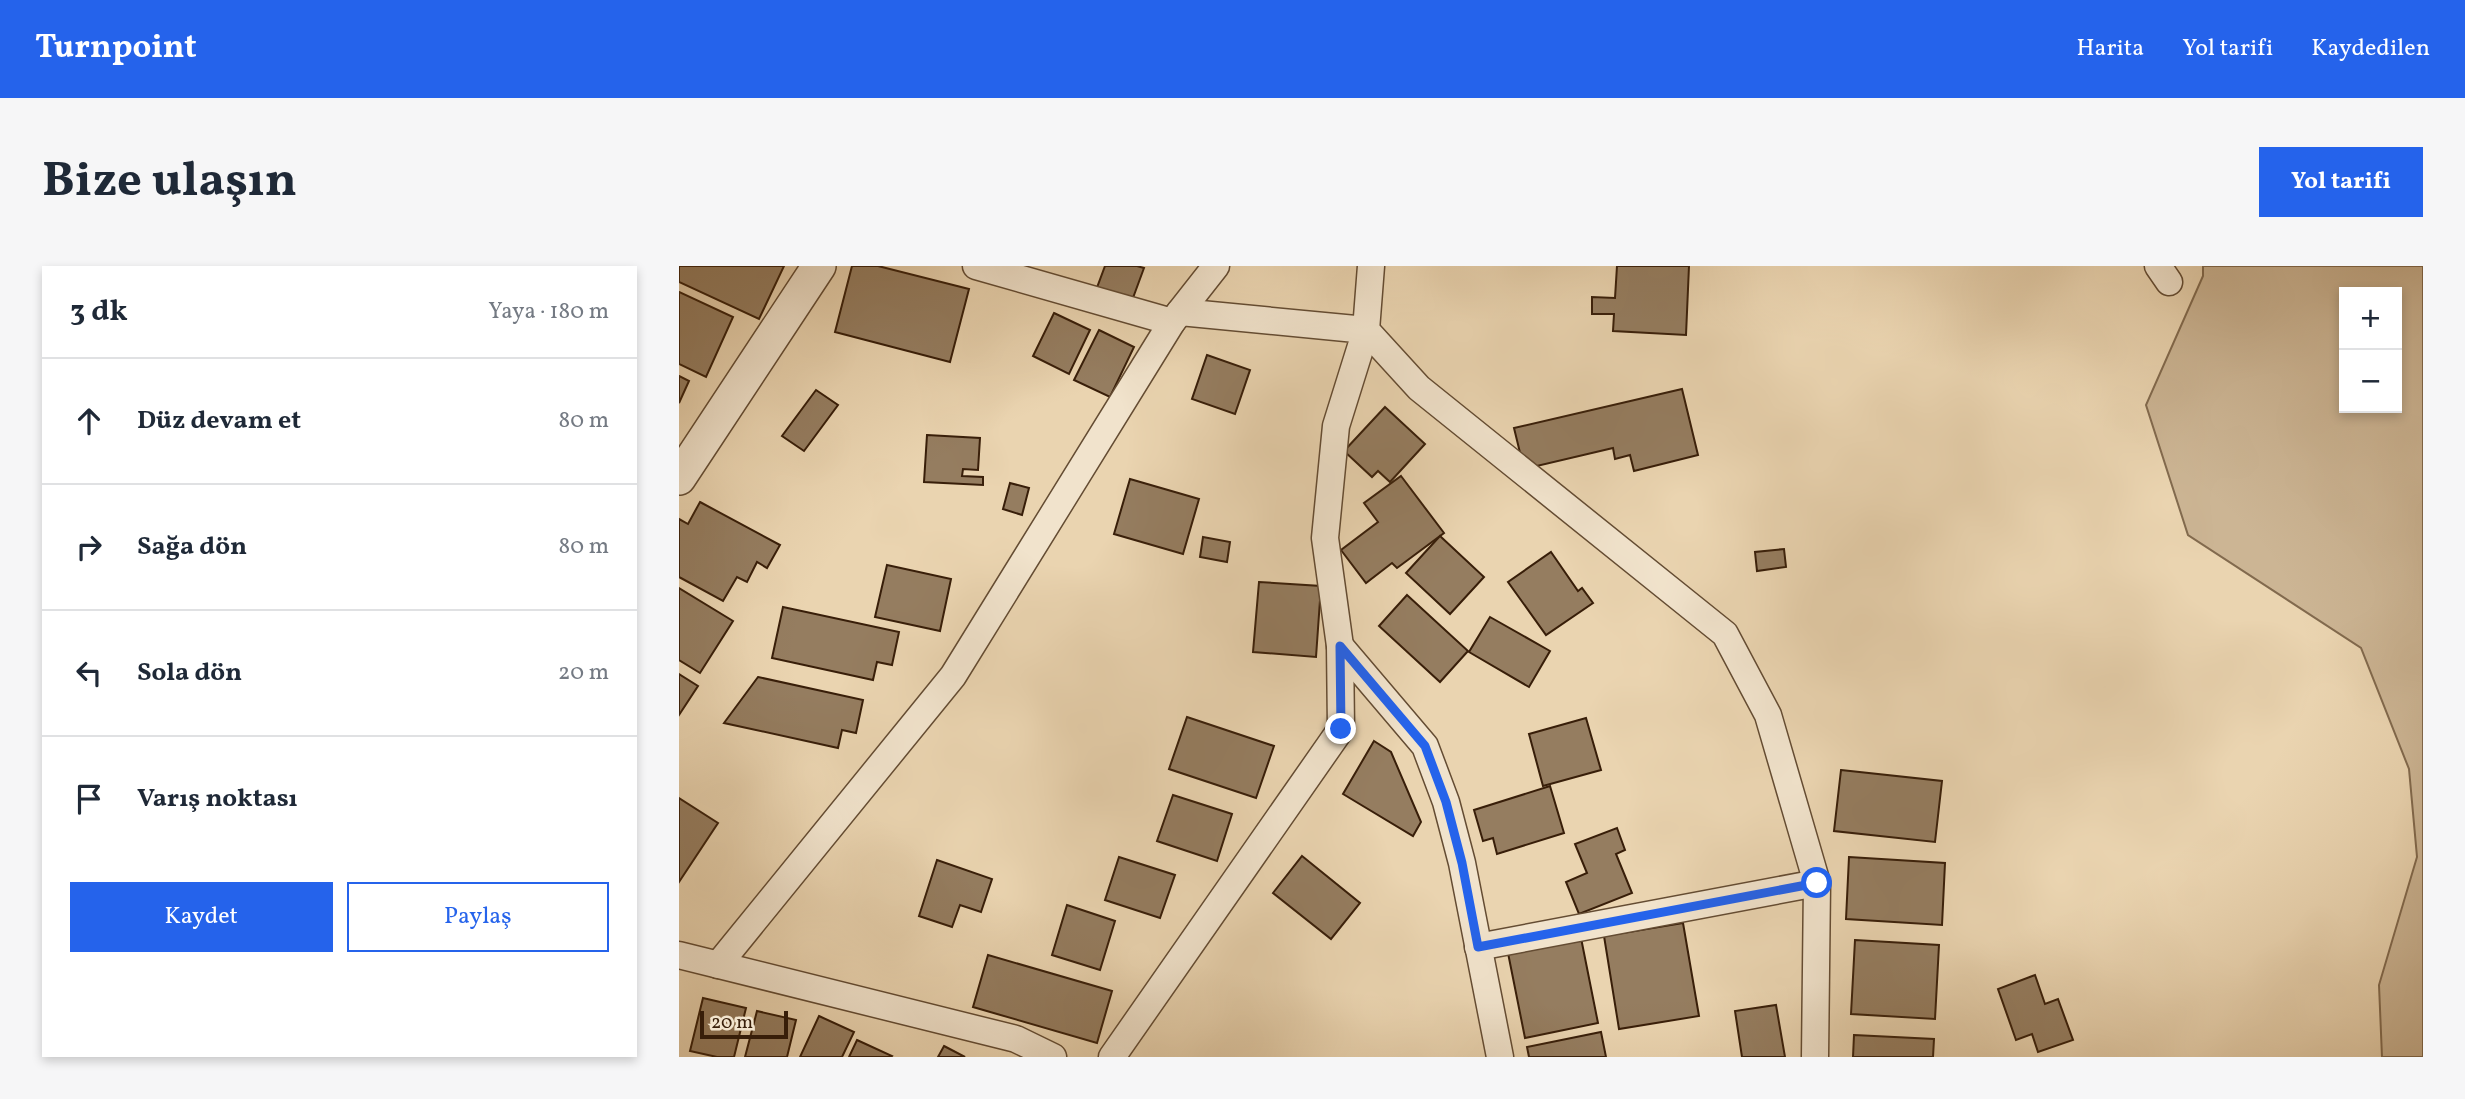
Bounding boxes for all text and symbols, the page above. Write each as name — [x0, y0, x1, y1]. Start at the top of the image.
text: Turnpoint — [35, 26, 197, 72]
text: Harita — [2077, 32, 2144, 66]
text: Yol tarifi — [2182, 32, 2273, 66]
text: Kaydedilen — [2311, 32, 2430, 66]
button: Yol tarifi — [2259, 147, 2423, 217]
text: Bize ulaşın — [42, 148, 297, 217]
map controls — [2339, 287, 2402, 413]
button: + — [2339, 287, 2402, 350]
text: 3 dk — [70, 291, 128, 333]
text: Yaya · 180 m — [488, 296, 609, 328]
button: − — [2339, 350, 2402, 413]
icon: ahead — [70, 402, 108, 440]
text: Düz devam et — [137, 403, 301, 439]
text: 80 m — [559, 405, 609, 437]
icon: right — [70, 528, 108, 566]
text: Sağa dön — [137, 529, 247, 565]
text: 80 m — [559, 531, 609, 563]
icon: left — [70, 654, 108, 692]
text: Sola dön — [137, 655, 242, 691]
text: 20 m — [558, 657, 609, 689]
route end — [1325, 713, 1356, 744]
icon: arrive — [70, 780, 108, 818]
text: Varış noktası — [137, 781, 298, 817]
route start — [1801, 867, 1832, 898]
button: Kaydet — [70, 882, 333, 952]
button: Paylaş — [347, 882, 609, 952]
scale bar — [700, 1008, 787, 1040]
text: 20 m — [711, 1010, 753, 1036]

